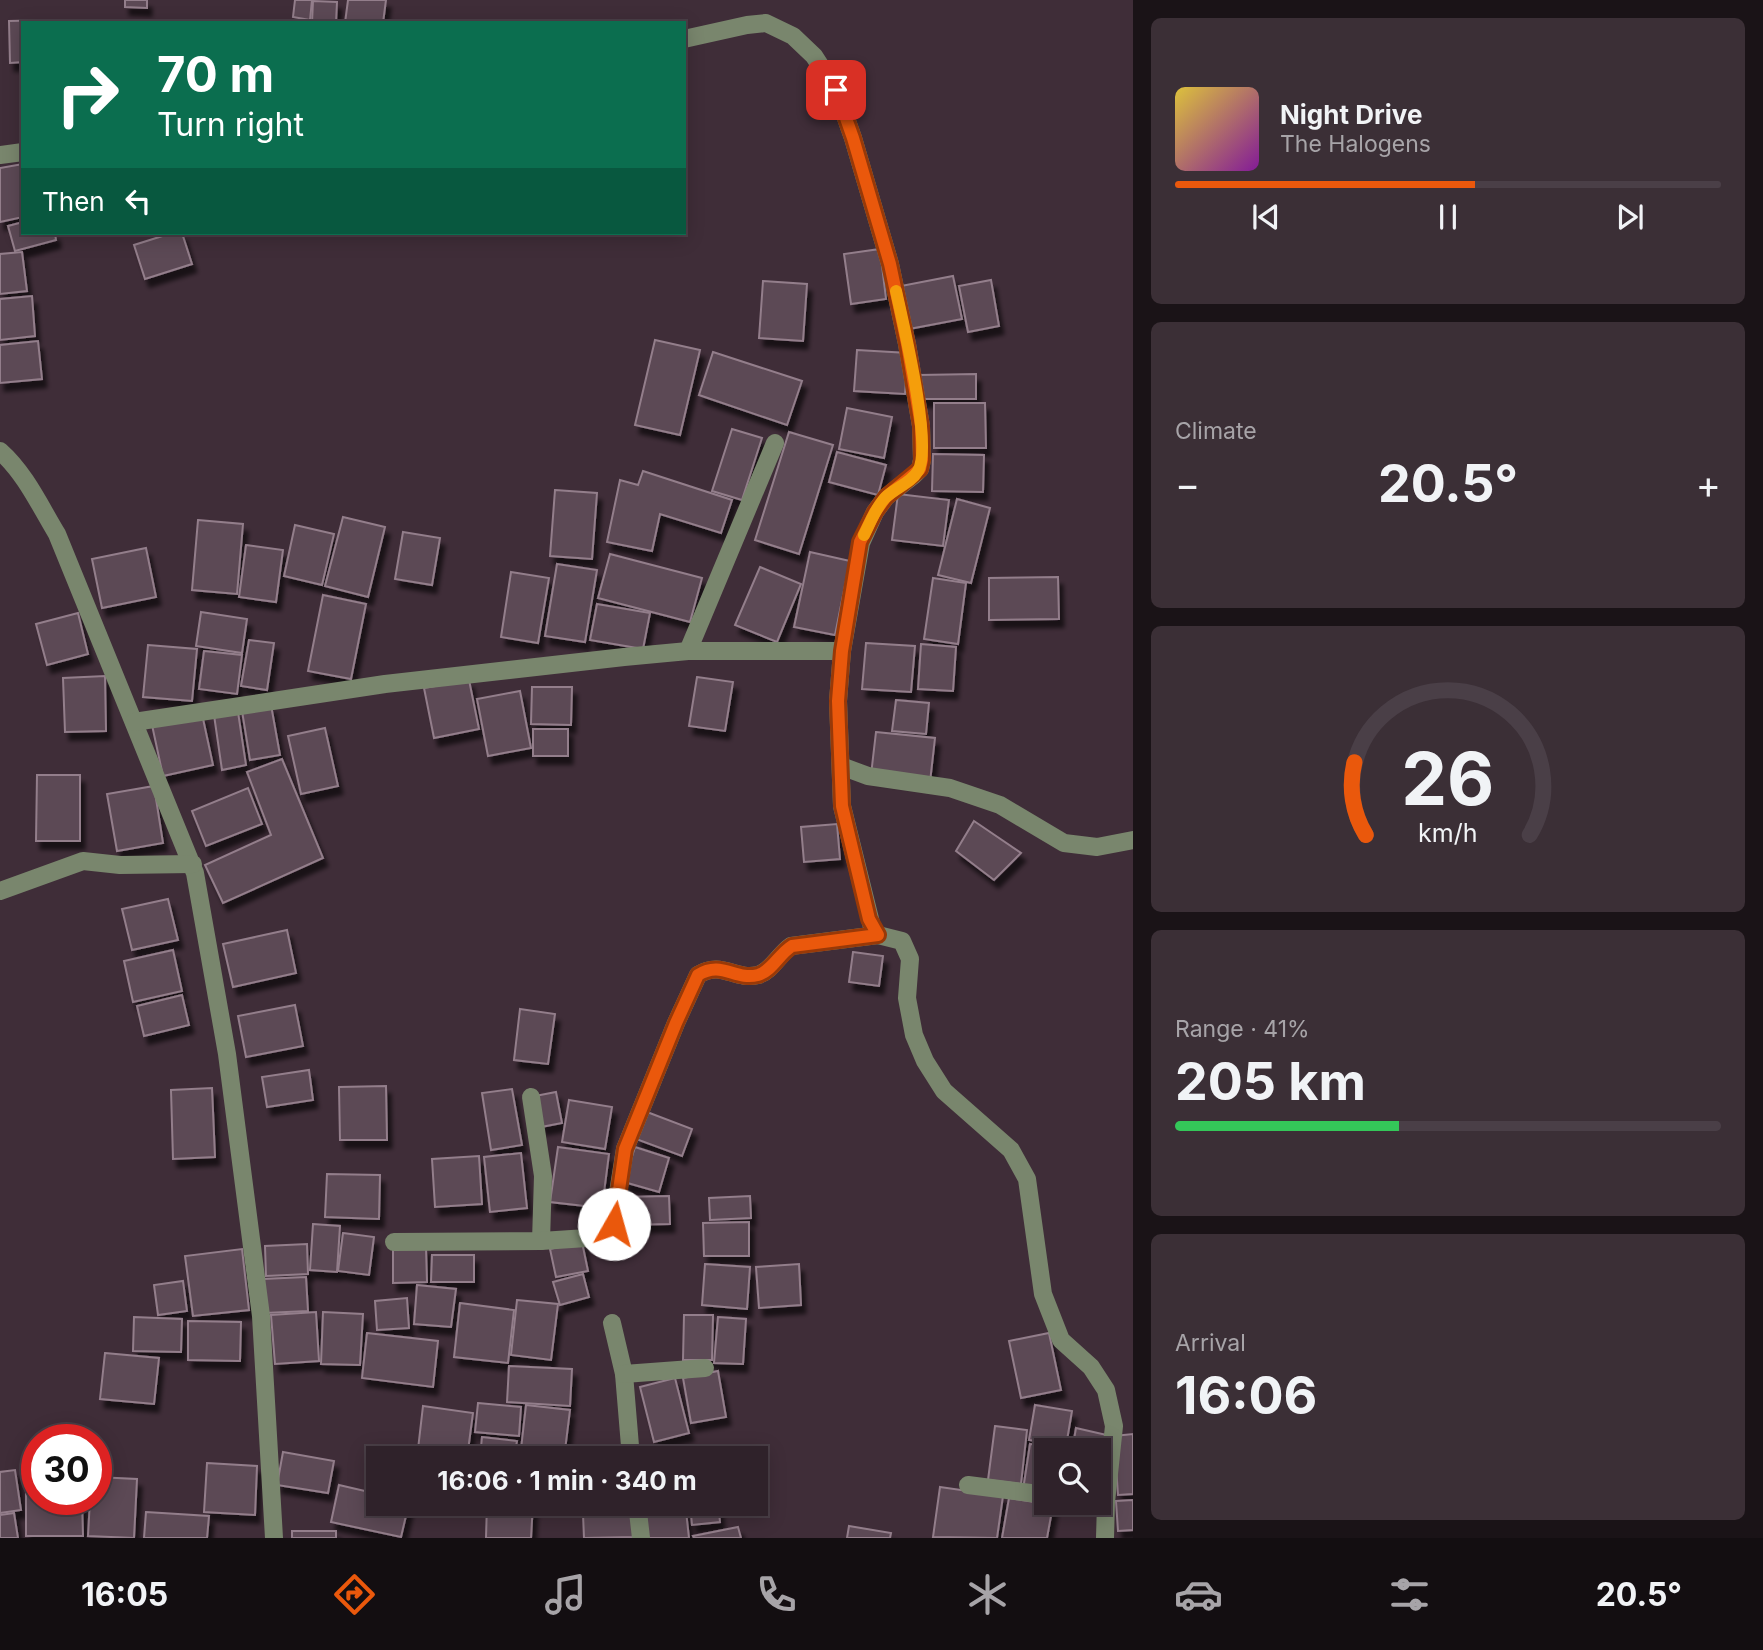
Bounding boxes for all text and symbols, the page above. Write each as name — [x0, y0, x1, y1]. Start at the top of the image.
text: 70 m — [157, 45, 274, 104]
icon: right — [42, 49, 133, 140]
pin — [806, 60, 866, 120]
icon: arrive — [817, 71, 855, 109]
text: Night Drive — [1280, 99, 1422, 130]
text: Turn right — [157, 105, 304, 144]
text: The Halogens — [1280, 130, 1431, 158]
icon: left — [119, 182, 157, 220]
text: Then — [42, 186, 105, 217]
icon: previous — [1247, 198, 1285, 236]
icon: pause — [1429, 198, 1467, 236]
icon: next — [1611, 198, 1649, 236]
text: Climate — [1175, 417, 1257, 445]
text: 20.5° — [1378, 452, 1518, 515]
text: − — [1175, 461, 1200, 507]
text: + — [1696, 461, 1721, 507]
text: 26 — [1401, 734, 1495, 823]
text: km/h — [1418, 818, 1478, 848]
text: Range · 41% — [1175, 1015, 1310, 1043]
text: 205 km — [1175, 1050, 1366, 1113]
position arrow — [577, 1187, 651, 1261]
text: Arrival — [1175, 1329, 1246, 1357]
text: 16:06 — [1175, 1364, 1317, 1427]
speed limit sign: 30 — [21, 1424, 112, 1515]
map controls — [1034, 1438, 1111, 1515]
button: search — [1034, 1438, 1111, 1515]
text: 16:06 · 1 min · 340 m — [437, 1465, 697, 1496]
icon: directions — [330, 1570, 379, 1619]
icon: music — [541, 1570, 590, 1619]
icon: phone — [752, 1570, 801, 1619]
icon: climate — [963, 1570, 1012, 1619]
icon: car — [1174, 1570, 1223, 1619]
icon: filters — [1385, 1570, 1434, 1619]
text: 16:05 — [81, 1575, 168, 1614]
text: 20.5° — [1596, 1575, 1682, 1614]

